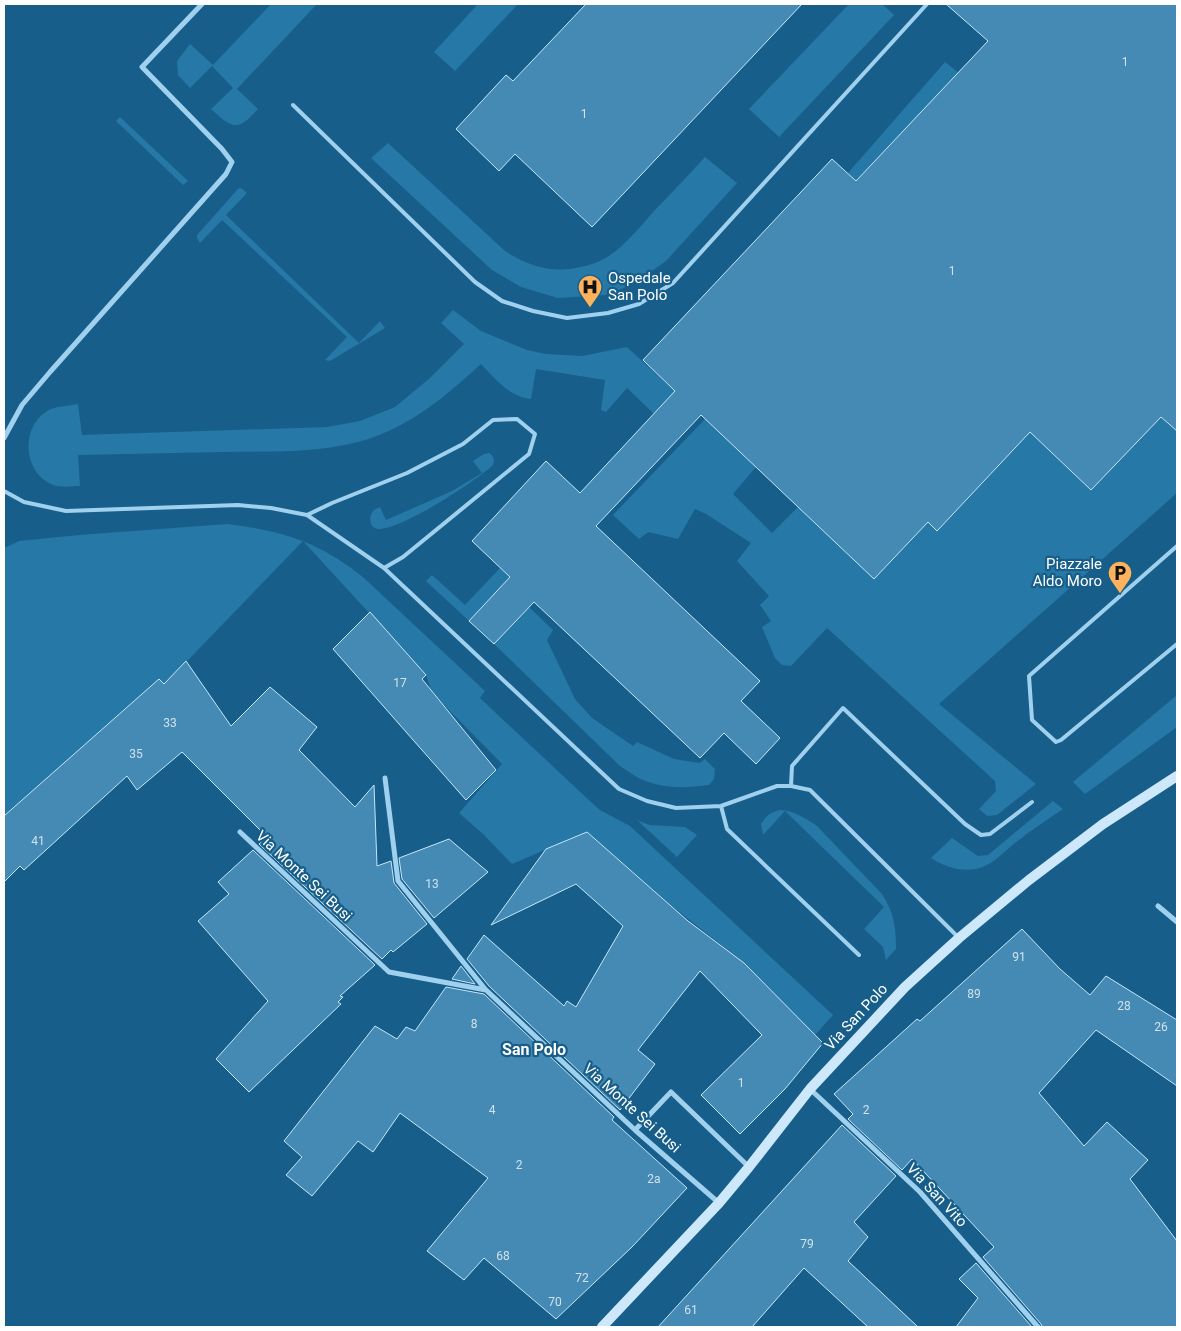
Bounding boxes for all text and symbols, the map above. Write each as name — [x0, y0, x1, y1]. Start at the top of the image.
house number: 1 — [1122, 55, 1128, 69]
house number: 1 — [581, 107, 587, 121]
house number: 1 — [949, 264, 955, 278]
place label: Ospedale San Polo — [608, 269, 671, 304]
hospital icon: Ospedale San Polo — [577, 274, 603, 308]
place label: Piazzale Aldo Moro — [1033, 555, 1102, 590]
parking icon: Piazzale Aldo Moro — [1107, 560, 1133, 594]
house number: 17 — [393, 676, 407, 690]
house number: 33 — [163, 716, 177, 730]
house number: 35 — [129, 747, 143, 761]
street label: Via Monte Sei Busi — [252, 827, 356, 925]
house number: 41 — [31, 834, 45, 848]
house number: 13 — [425, 877, 439, 891]
house number: 91 — [1012, 950, 1026, 964]
street label: Via San Polo — [821, 980, 891, 1054]
house number: 89 — [967, 987, 981, 1001]
house number: 28 — [1117, 999, 1131, 1013]
house number: 8 — [471, 1017, 478, 1031]
house number: 26 — [1154, 1020, 1168, 1034]
district label: San Polo — [502, 1040, 566, 1059]
street label: Via Monte Sei Busi — [580, 1060, 684, 1156]
house number: 1 — [738, 1076, 744, 1090]
house number: 4 — [489, 1103, 496, 1117]
house number: 2 — [863, 1103, 870, 1117]
house number: 2 — [516, 1158, 523, 1172]
street label: Via San Vito — [903, 1159, 971, 1231]
house number: 2a — [647, 1172, 661, 1186]
house number: 79 — [800, 1237, 814, 1251]
house number: 68 — [496, 1249, 510, 1263]
house number: 72 — [575, 1271, 589, 1285]
house number: 70 — [548, 1295, 562, 1309]
house number: 61 — [684, 1303, 698, 1317]

